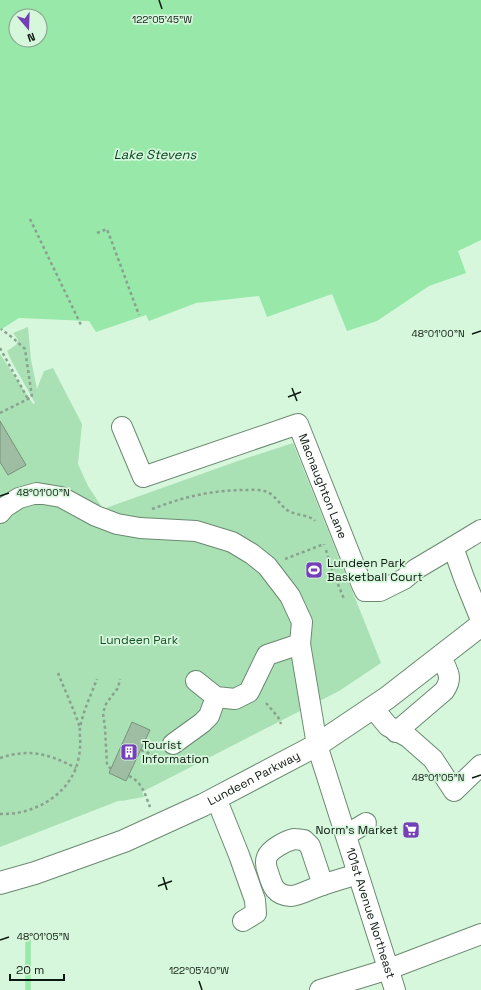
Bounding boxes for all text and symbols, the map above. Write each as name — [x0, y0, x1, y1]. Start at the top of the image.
north arrow — [8, 8, 48, 48]
text: 122°05'45"W — [132, 13, 192, 26]
text: N — [25, 30, 37, 45]
water label: Lake Stevens — [114, 146, 197, 163]
text: 48°01'00"N — [411, 327, 465, 340]
street label: Macnaughton Lane — [295, 431, 351, 541]
text: 48°01'00"N — [16, 486, 70, 499]
place label: Lundeen Park Basketball Court — [327, 555, 423, 585]
sports icon: Lundeen Park Basketball Court — [304, 560, 324, 580]
park label: Lundeen Park — [100, 632, 179, 648]
place label: Tourist Information — [142, 737, 209, 767]
building icon: Tourist Information — [119, 742, 139, 762]
street label: Lundeen Parkway — [205, 747, 303, 809]
text: 48°01'05"N — [412, 771, 464, 784]
supermarket icon: Norm's Market — [401, 820, 421, 840]
place label: Norm's Market — [315, 822, 398, 838]
street label: 101st Avenue Northeast — [342, 846, 399, 980]
text: 48°01'05"N — [17, 930, 69, 943]
scale bar — [10, 956, 64, 982]
text: 20 m — [16, 962, 44, 978]
text: 122°05'40"W — [169, 964, 229, 977]

